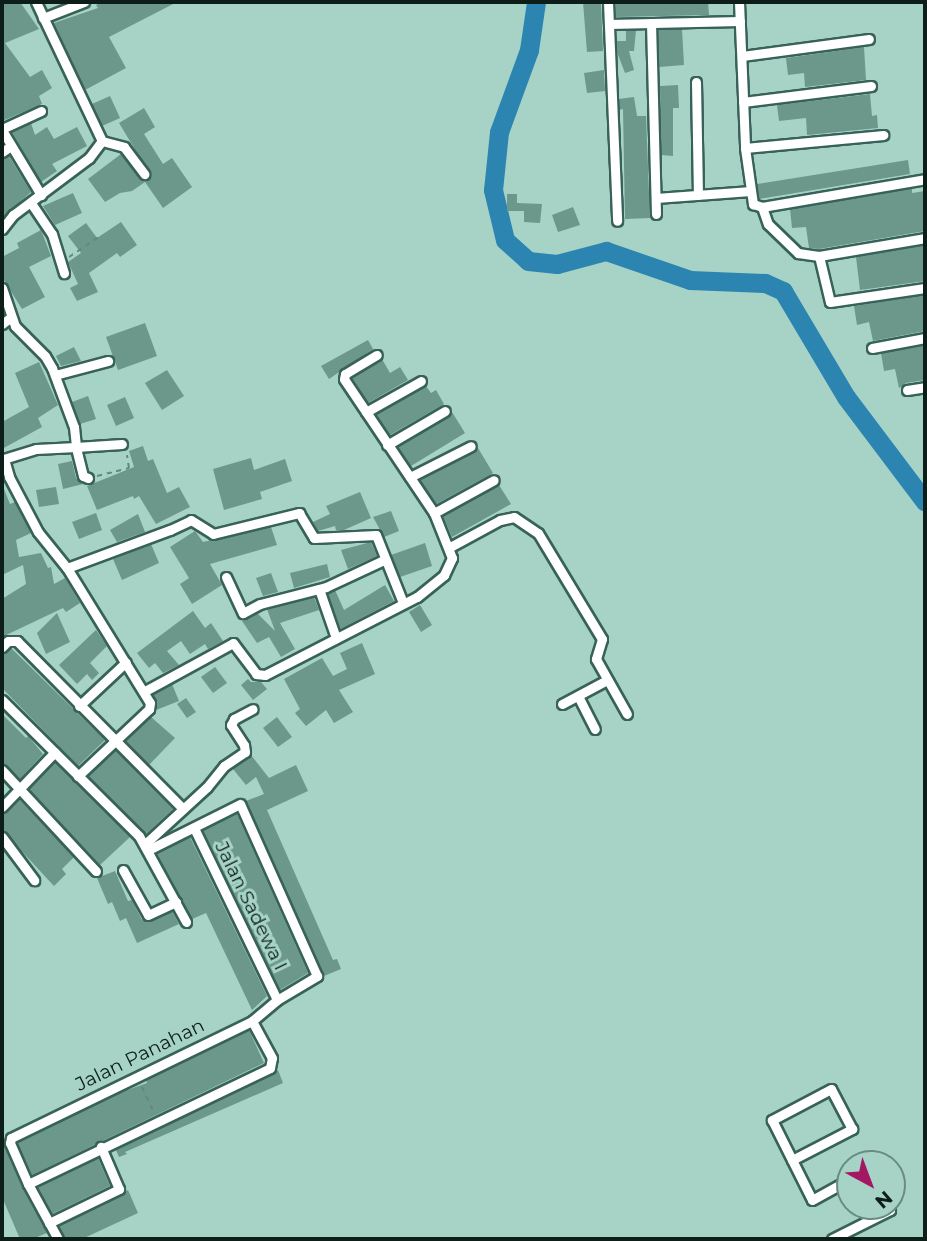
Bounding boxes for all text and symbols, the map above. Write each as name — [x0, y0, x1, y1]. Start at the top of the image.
street label: Jalan Sadewa I — [210, 838, 292, 974]
street label: Jalan Panahan — [72, 1014, 208, 1096]
north arrow — [836, 1150, 906, 1220]
text: N — [870, 1186, 897, 1213]

